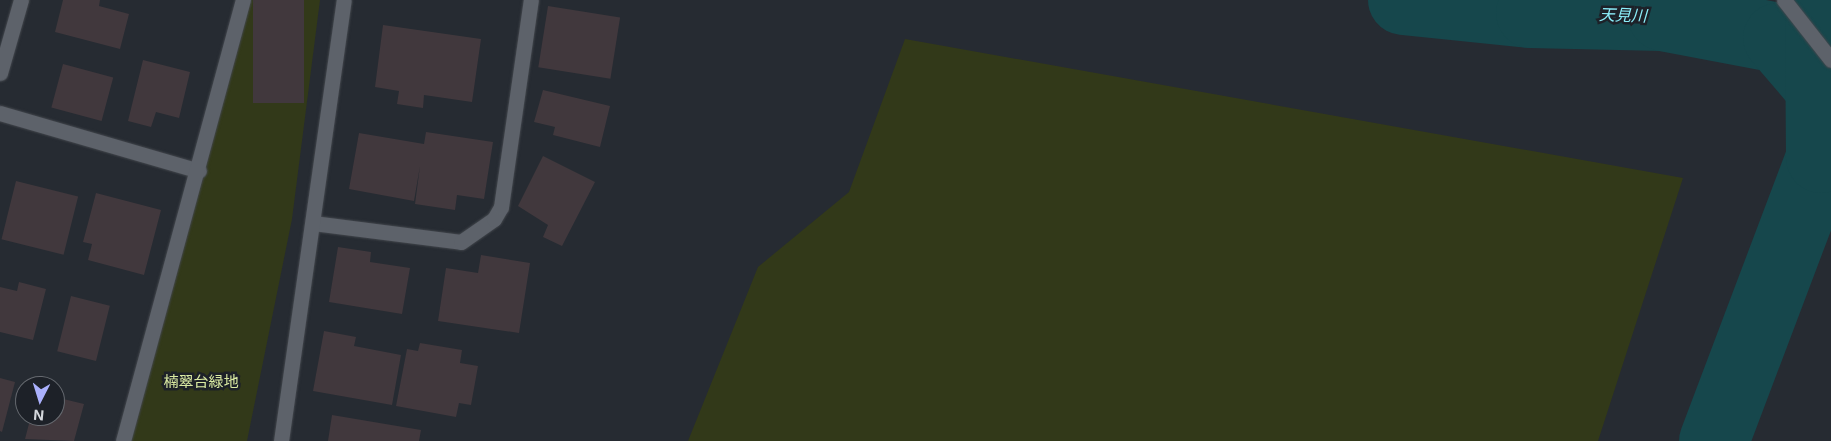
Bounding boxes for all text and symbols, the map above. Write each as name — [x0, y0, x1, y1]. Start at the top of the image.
water label: 天見川 — [1599, 5, 1647, 25]
park label: 楠翠台緑地 — [164, 373, 238, 391]
north arrow — [15, 376, 65, 426]
text: N — [33, 407, 45, 424]

